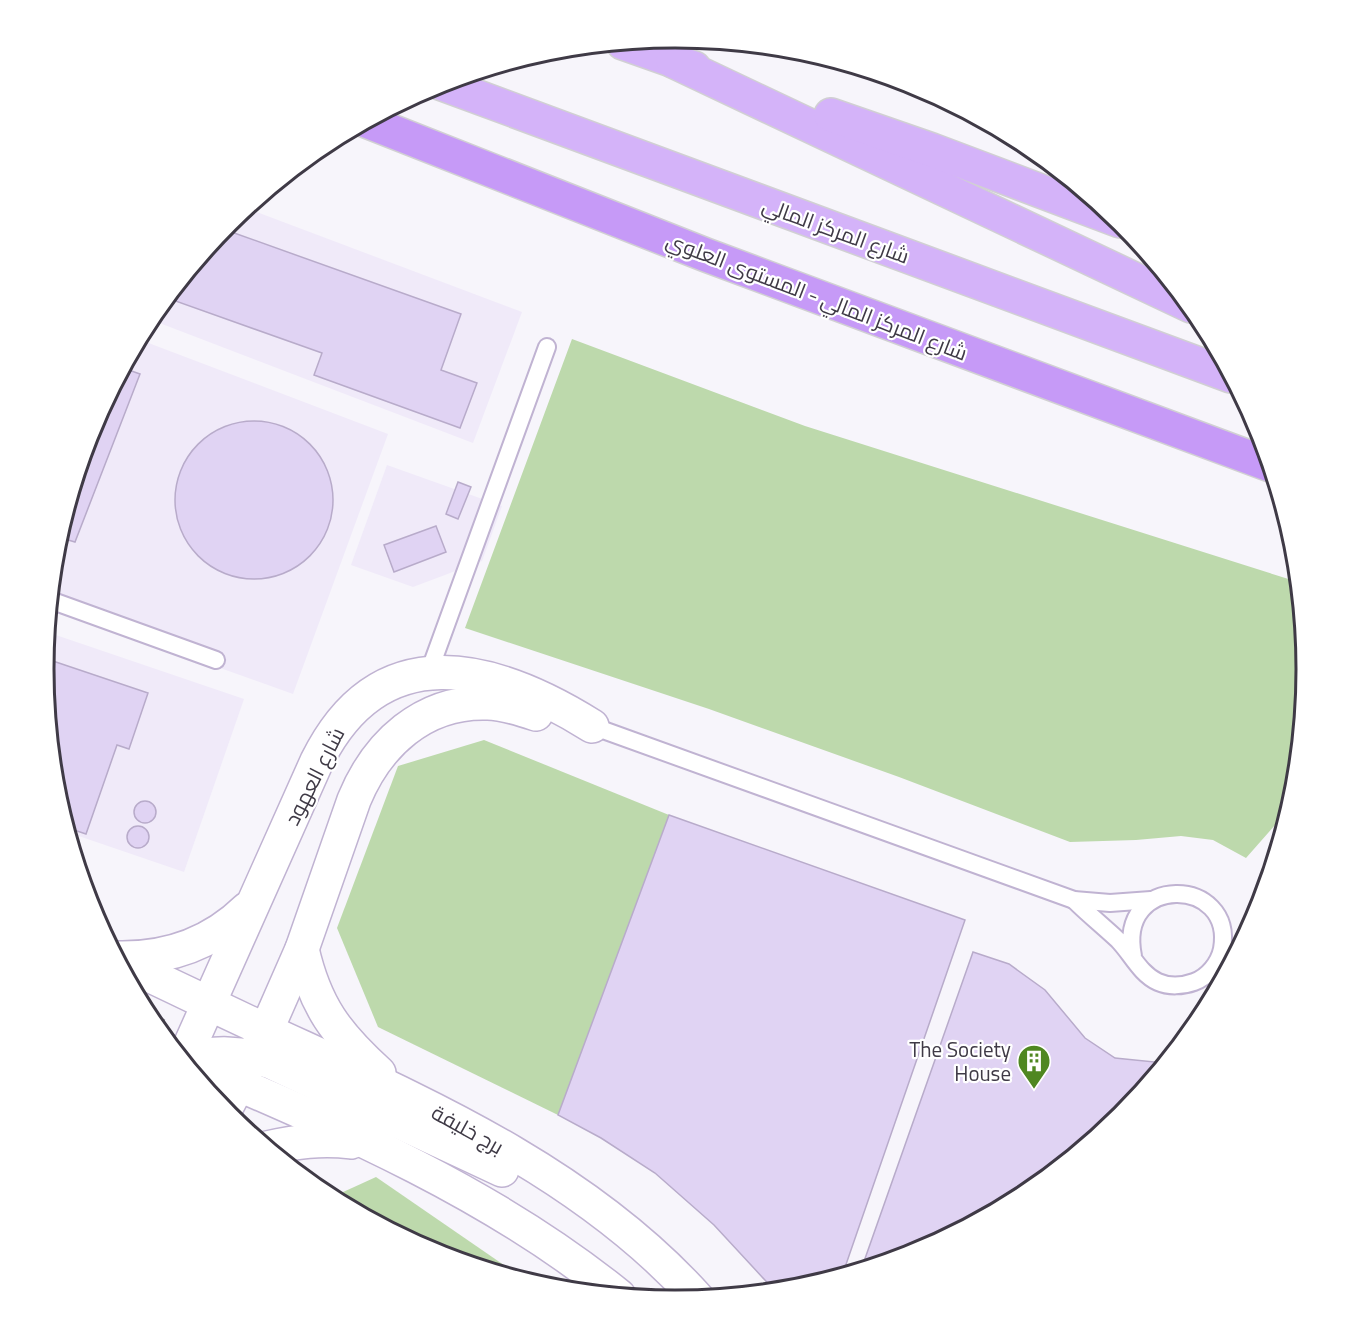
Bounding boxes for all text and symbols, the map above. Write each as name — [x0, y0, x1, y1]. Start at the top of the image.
street label: شارع المركز المالي — [758, 189, 914, 272]
street label: شارع المركز المالي - المستوى العلوي — [661, 224, 972, 369]
street label: شارع العهود — [276, 721, 352, 831]
place label: The Society House — [909, 1033, 1011, 1089]
building icon: The Society House — [1016, 1043, 1052, 1090]
street label: برج خليفة — [426, 1096, 510, 1162]

